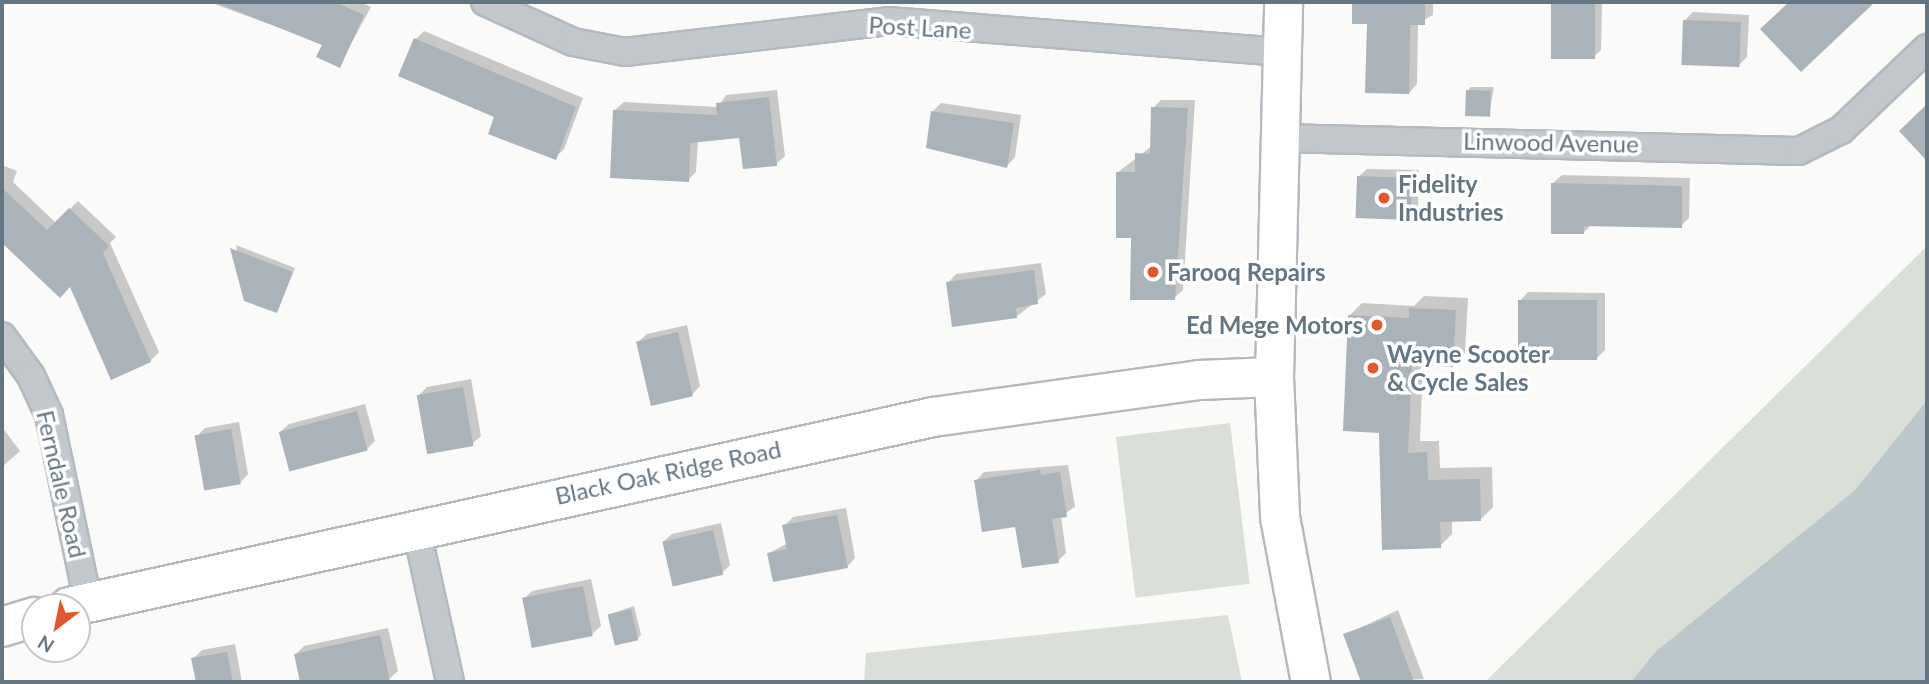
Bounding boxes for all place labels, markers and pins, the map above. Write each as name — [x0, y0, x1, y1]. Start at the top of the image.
place label: Fidelity Industries — [1398, 170, 1504, 226]
marker: Fidelity Industries — [1376, 190, 1392, 206]
place label: Farooq Repairs — [1167, 258, 1326, 286]
marker: Farooq Repairs — [1145, 264, 1161, 280]
place label: Ed Mege Motors — [1186, 311, 1363, 339]
marker: Ed Mege Motors — [1369, 317, 1385, 333]
place label: Wayne Scooter & Cycle Sales — [1387, 340, 1550, 396]
marker: Wayne Scooter & Cycle Sales — [1365, 360, 1381, 376]

